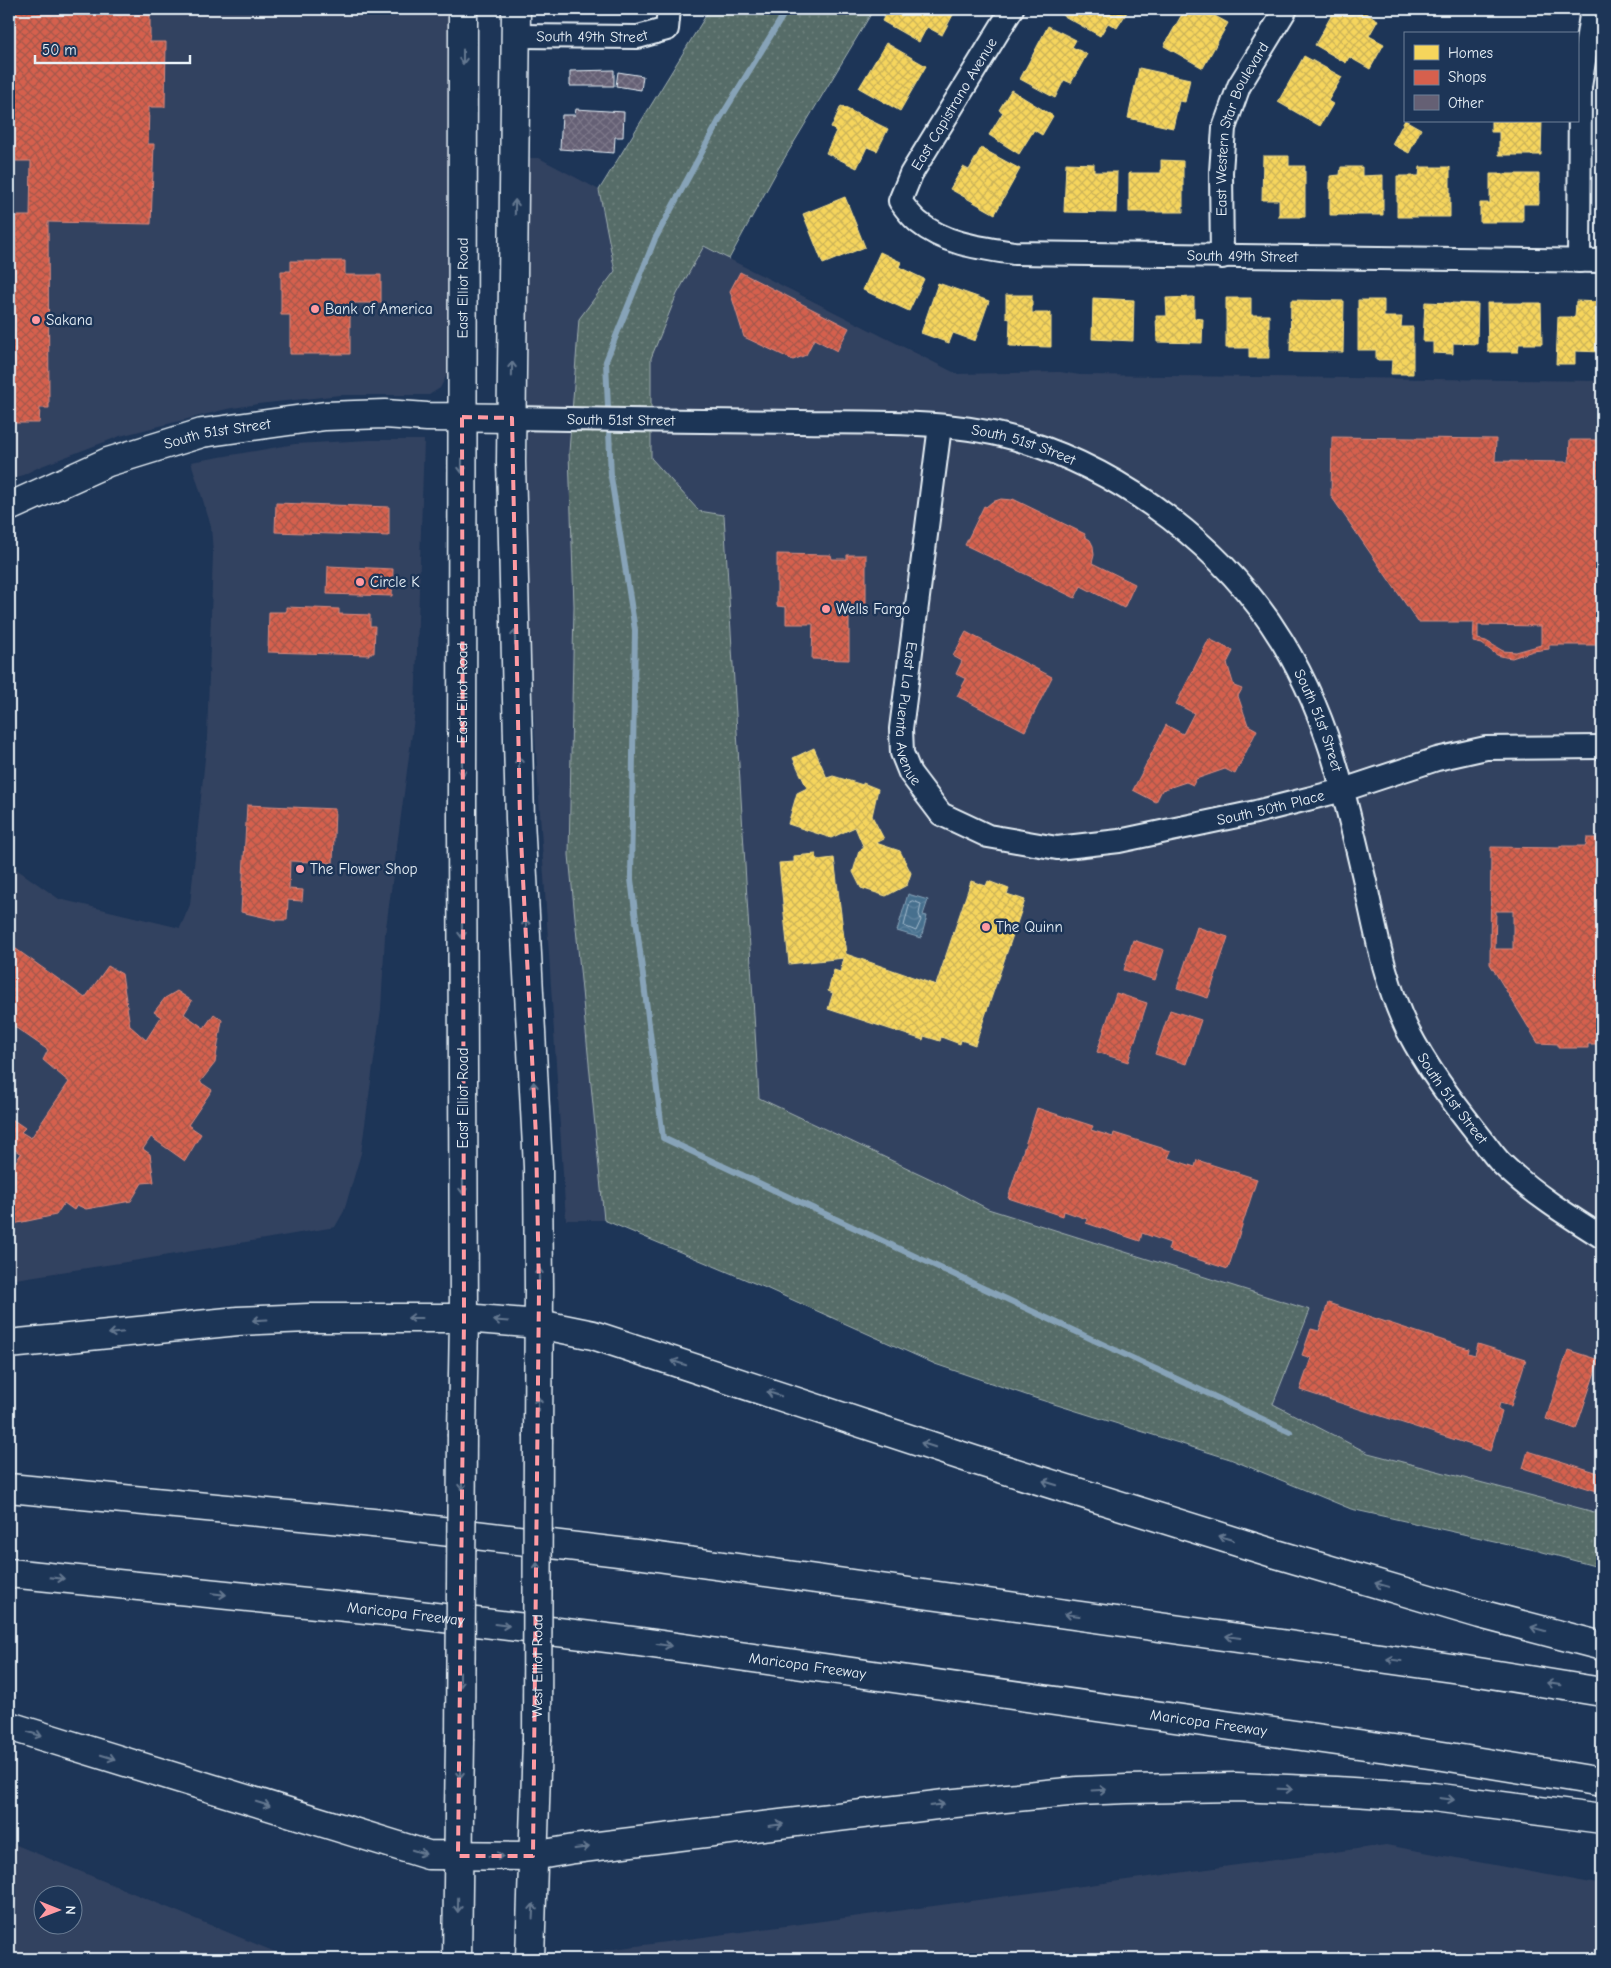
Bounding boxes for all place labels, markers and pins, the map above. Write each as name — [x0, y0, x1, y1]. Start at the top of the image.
place label: Bank of America — [325, 300, 433, 318]
marker: Bank of America — [309, 303, 321, 315]
place label: Sakana — [46, 311, 93, 329]
marker: Sakana — [30, 314, 42, 326]
place label: Circle K — [370, 573, 420, 591]
marker: Circle K — [354, 576, 366, 588]
place label: Wells Fargo — [836, 600, 910, 618]
marker: Wells Fargo — [820, 603, 832, 615]
place label: The Flower Shop — [310, 860, 418, 878]
marker: The Flower Shop — [294, 863, 306, 875]
place label: The Quinn — [996, 918, 1063, 936]
marker: The Quinn — [980, 921, 992, 933]

